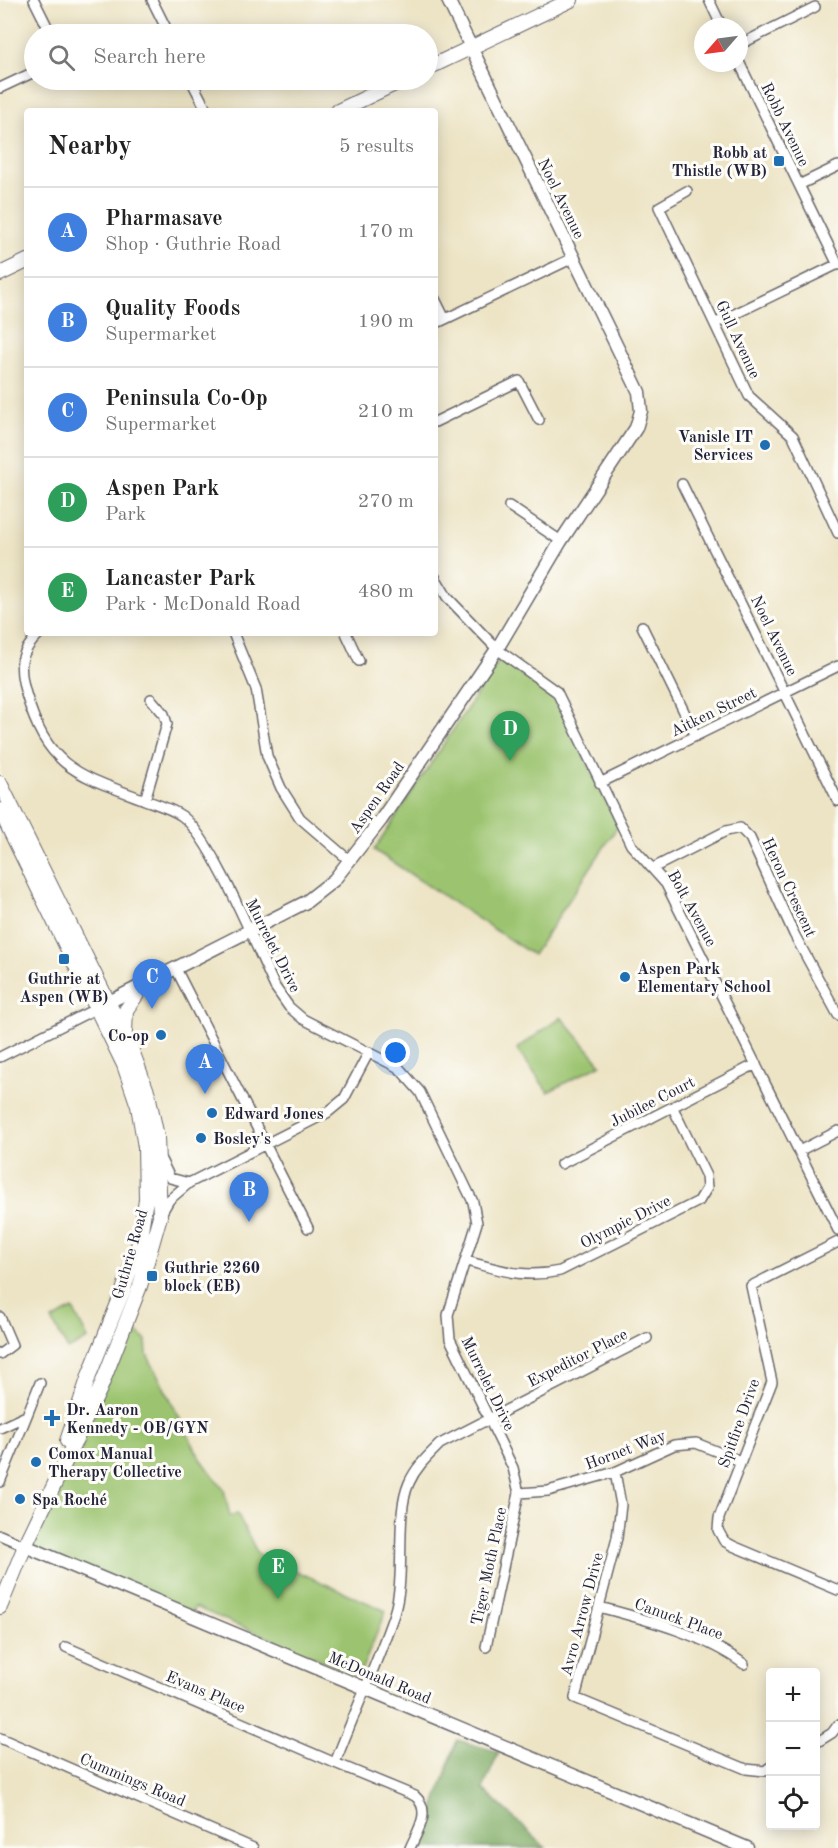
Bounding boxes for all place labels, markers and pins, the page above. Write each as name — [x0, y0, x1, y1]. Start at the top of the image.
place label: Robb at Thistle (WB) — [672, 146, 767, 180]
marker: Robb at Thistle (WB) — [772, 154, 786, 168]
place label: Vanisle IT Services — [678, 430, 753, 464]
marker: Vanisle IT Services — [758, 438, 772, 452]
pin: D — [490, 712, 530, 761]
marker: Guthrie at Aspen (WB) — [57, 952, 71, 966]
pin: C — [132, 960, 172, 1009]
place label: Aspen Park Elementary School — [637, 962, 771, 996]
marker: Aspen Park Elementary School — [618, 970, 632, 984]
place label: Guthrie at Aspen (WB) — [20, 972, 109, 1006]
marker: Co-op — [154, 1028, 168, 1042]
place label: Co-op — [108, 1029, 149, 1045]
pin: A — [186, 1044, 224, 1094]
marker: Edward Jones — [205, 1106, 219, 1120]
place label: Edward Jones — [224, 1107, 324, 1123]
marker: Bosley's — [194, 1131, 208, 1145]
place label: Bosley's — [213, 1132, 271, 1148]
pin: B — [230, 1172, 268, 1222]
place label: Guthrie 2260 block (EB) — [164, 1261, 260, 1295]
marker: Guthrie 2260 block (EB) — [145, 1269, 159, 1283]
place label: Dr. Aaron Kennedy - OB/GYN — [66, 1403, 209, 1437]
marker: Dr. Aaron Kennedy - OB/GYN — [43, 1409, 61, 1427]
place label: Comox Manual Therapy Collective — [48, 1447, 182, 1481]
marker: Comox Manual Therapy Collective — [29, 1455, 43, 1469]
marker: Spa Roché — [13, 1492, 27, 1506]
place label: Spa Roché — [32, 1493, 107, 1509]
pin: E — [258, 1550, 298, 1599]

